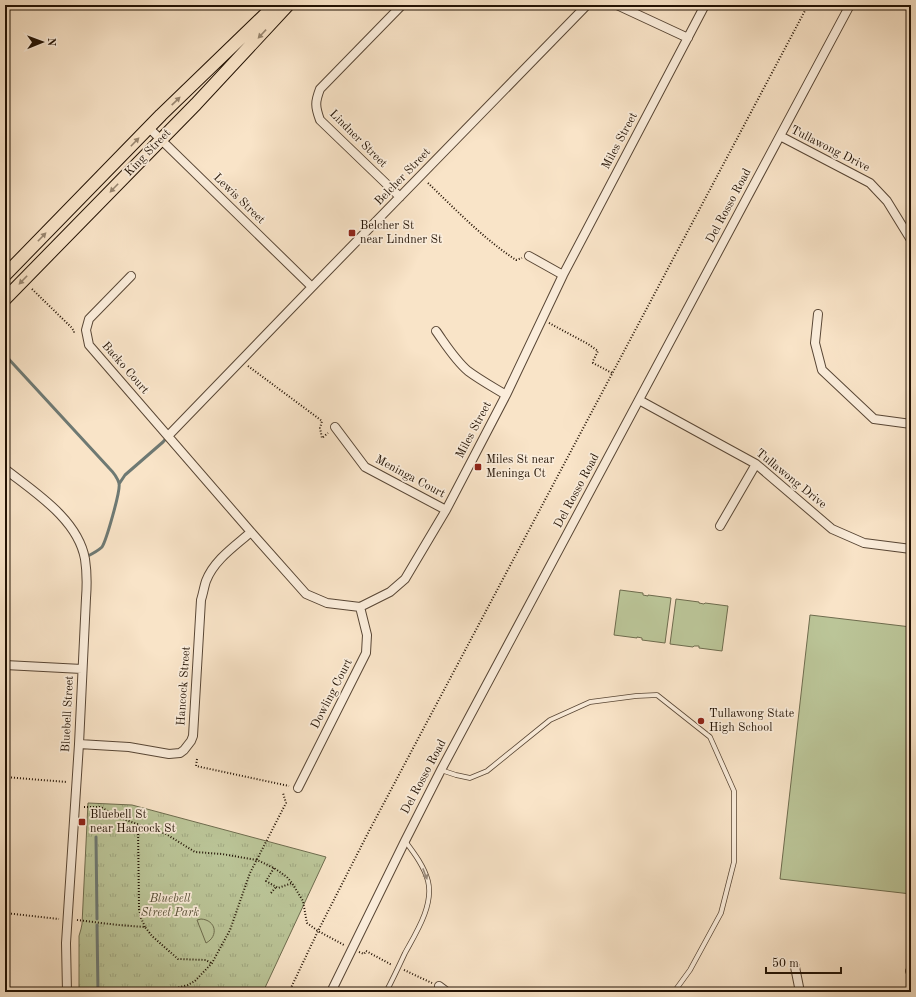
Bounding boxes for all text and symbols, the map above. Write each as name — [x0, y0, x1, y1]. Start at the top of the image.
north arrow — [22, 22, 62, 62]
one-way arrow — [257, 29, 267, 39]
text: N — [45, 38, 56, 47]
one-way arrow — [171, 96, 181, 105]
street label: Lindner Street — [327, 108, 389, 170]
street label: Miles Street — [600, 111, 640, 171]
street label: Tullawong Drive — [789, 124, 872, 174]
street label: King Street — [123, 127, 173, 179]
one-way arrow — [130, 137, 140, 147]
street label: Belcher Street — [373, 146, 433, 208]
street label: Del Rosso Road — [704, 167, 754, 245]
street label: Lewis Street — [211, 172, 267, 226]
one-way arrow — [109, 183, 119, 193]
place label: Belcher St near Lindner St — [360, 220, 442, 246]
marker: Belcher St near Lindner St — [347, 228, 357, 238]
one-way arrow — [37, 232, 47, 242]
one-way arrow — [18, 275, 28, 285]
street label: Backo Court — [99, 340, 151, 396]
street label: Miles Street — [454, 400, 494, 460]
street label: Tullawong Drive — [753, 447, 829, 511]
street label: Del Rosso Road — [552, 452, 602, 530]
street label: Meninga Court — [373, 454, 447, 500]
place label: Miles St near Meninga Ct — [486, 454, 555, 480]
marker: Miles St near Meninga Ct — [473, 462, 483, 472]
street label: Hancock Street — [175, 646, 193, 726]
street label: Dowling Court — [309, 657, 355, 731]
street label: Bluebell Street — [60, 675, 76, 753]
place label: Tullawong State High School — [709, 708, 795, 734]
marker: Tullawong State High School — [696, 716, 706, 726]
street label: Del Rosso Road — [399, 738, 449, 816]
place label: Bluebell St near Hancock St — [90, 809, 176, 835]
marker: Bluebell St near Hancock St — [77, 817, 87, 827]
one-way arrow — [423, 868, 429, 880]
park label: Bluebell Street Park — [141, 893, 199, 919]
scale bar — [766, 949, 841, 975]
text: 50 m — [772, 957, 799, 970]

